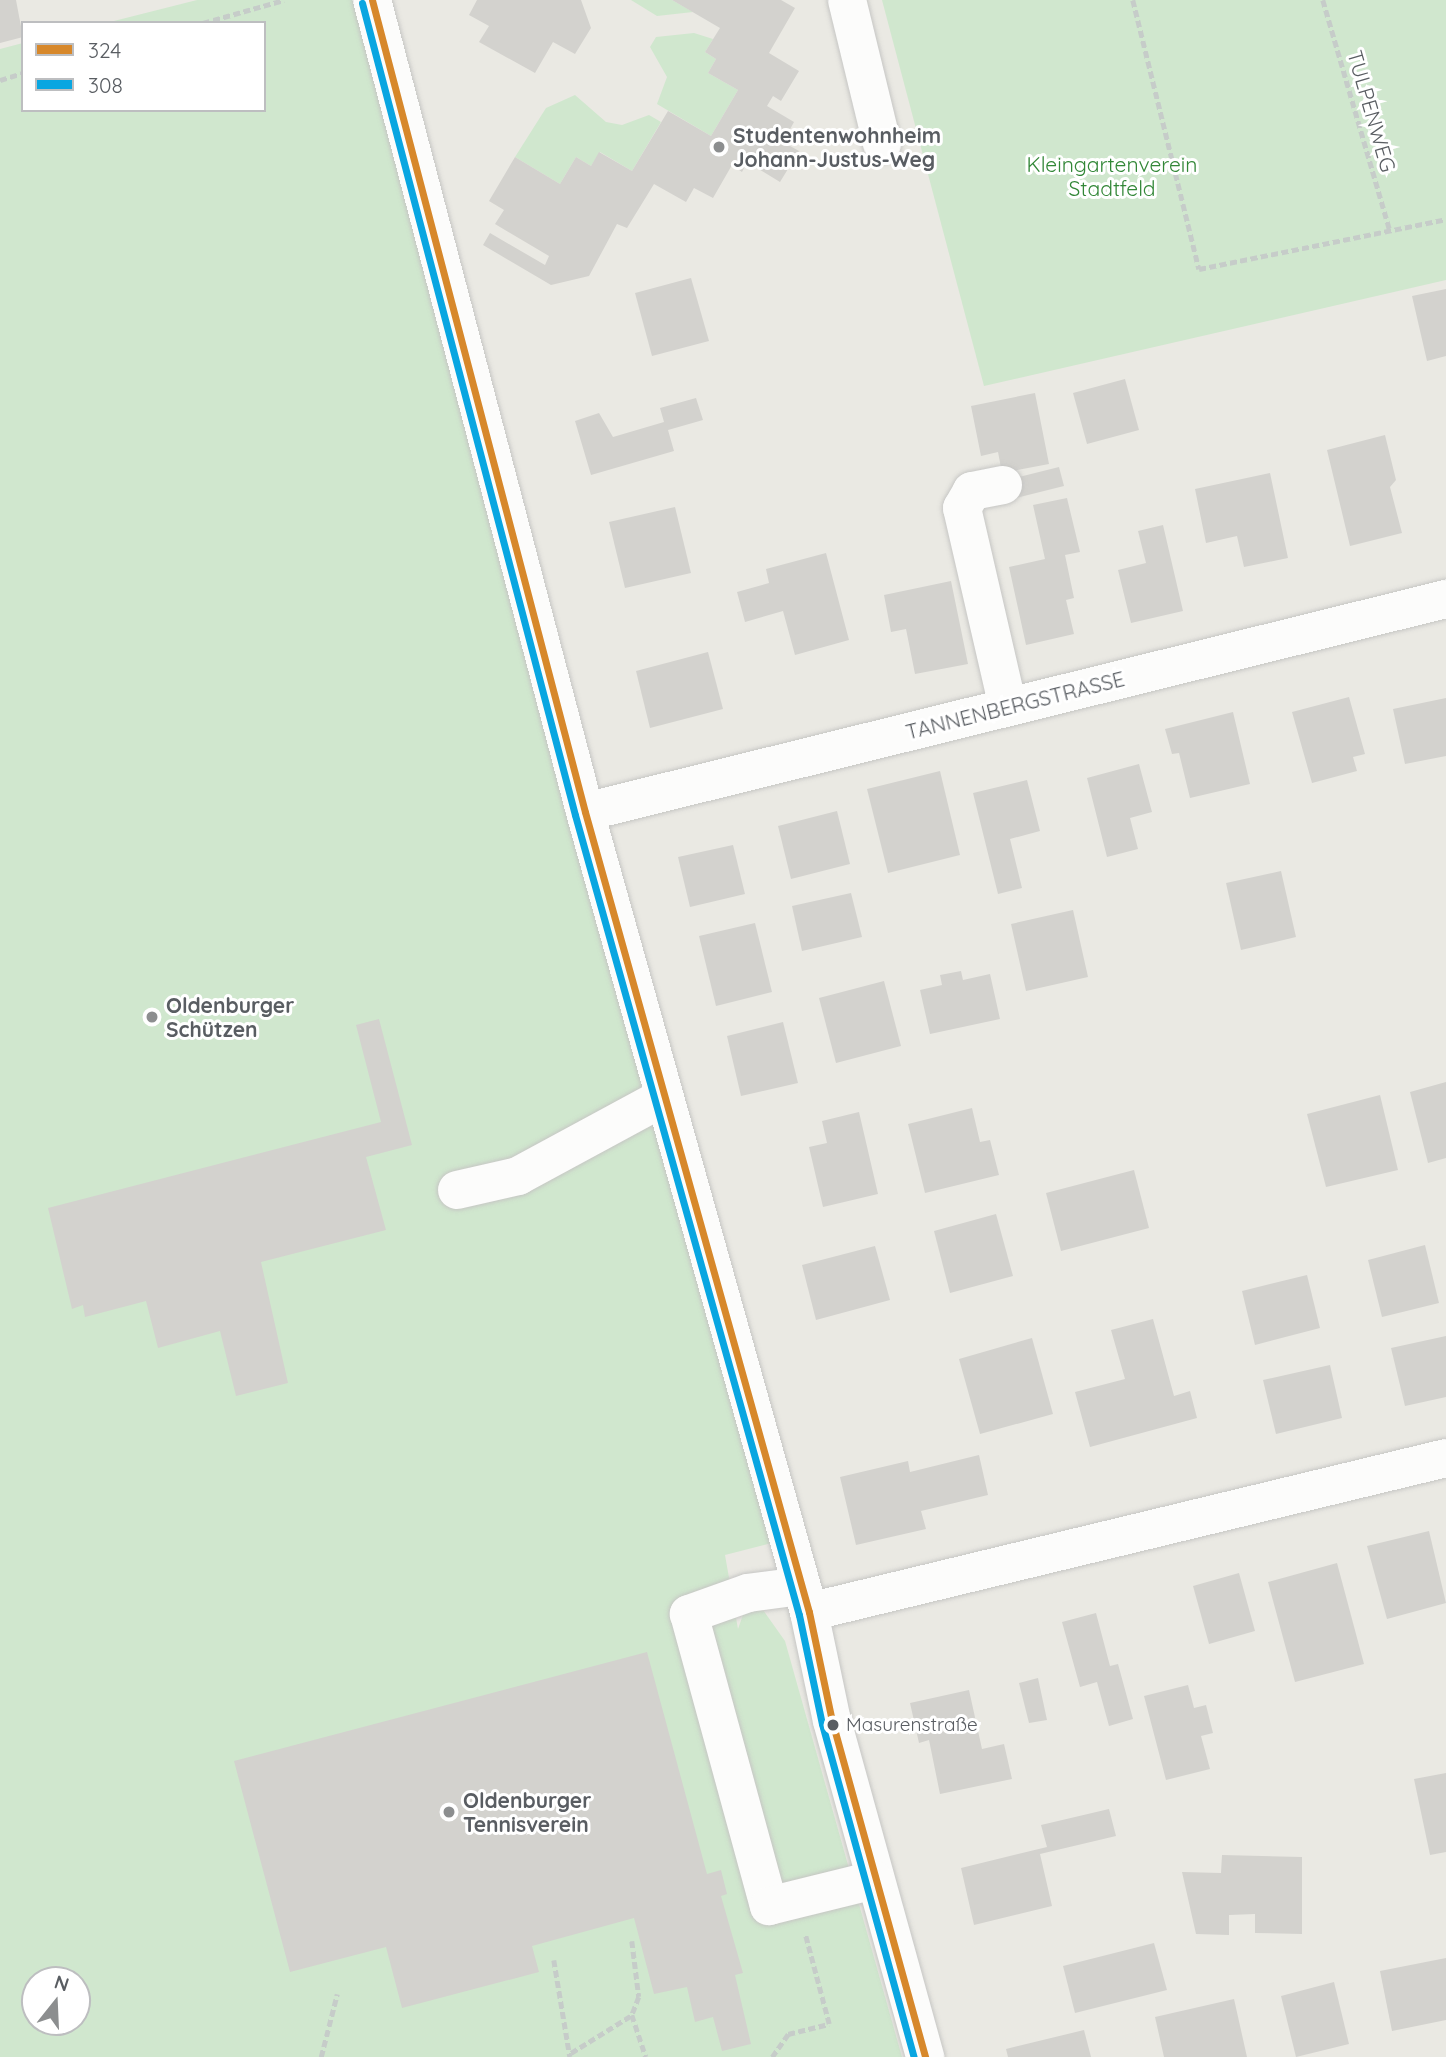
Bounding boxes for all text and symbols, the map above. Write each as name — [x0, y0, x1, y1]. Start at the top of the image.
legend — [21, 21, 266, 112]
text: 324 — [88, 37, 121, 63]
street label: TULPENWEG — [1343, 47, 1401, 175]
text: 308 — [88, 72, 123, 98]
place label: Studentenwohnheim Johann-Justus-Weg — [733, 122, 941, 172]
marker: Studentenwohnheim Johann-Justus-Weg — [711, 139, 727, 155]
park label: Kleingartenverein Stadtfeld — [1026, 151, 1198, 201]
street label: TANNENBERGSTRASSE — [903, 666, 1127, 744]
place label: Oldenburger Schützen — [166, 992, 294, 1042]
marker: Oldenburger Schützen — [144, 1009, 160, 1025]
place label: Masurenstraße — [846, 1714, 978, 1736]
marker: Masurenstraße — [826, 1718, 840, 1732]
place label: Oldenburger Tennisverein — [463, 1787, 591, 1837]
marker: Oldenburger Tennisverein — [441, 1804, 457, 1820]
north arrow — [21, 1966, 91, 2036]
text: N — [52, 1969, 72, 1997]

